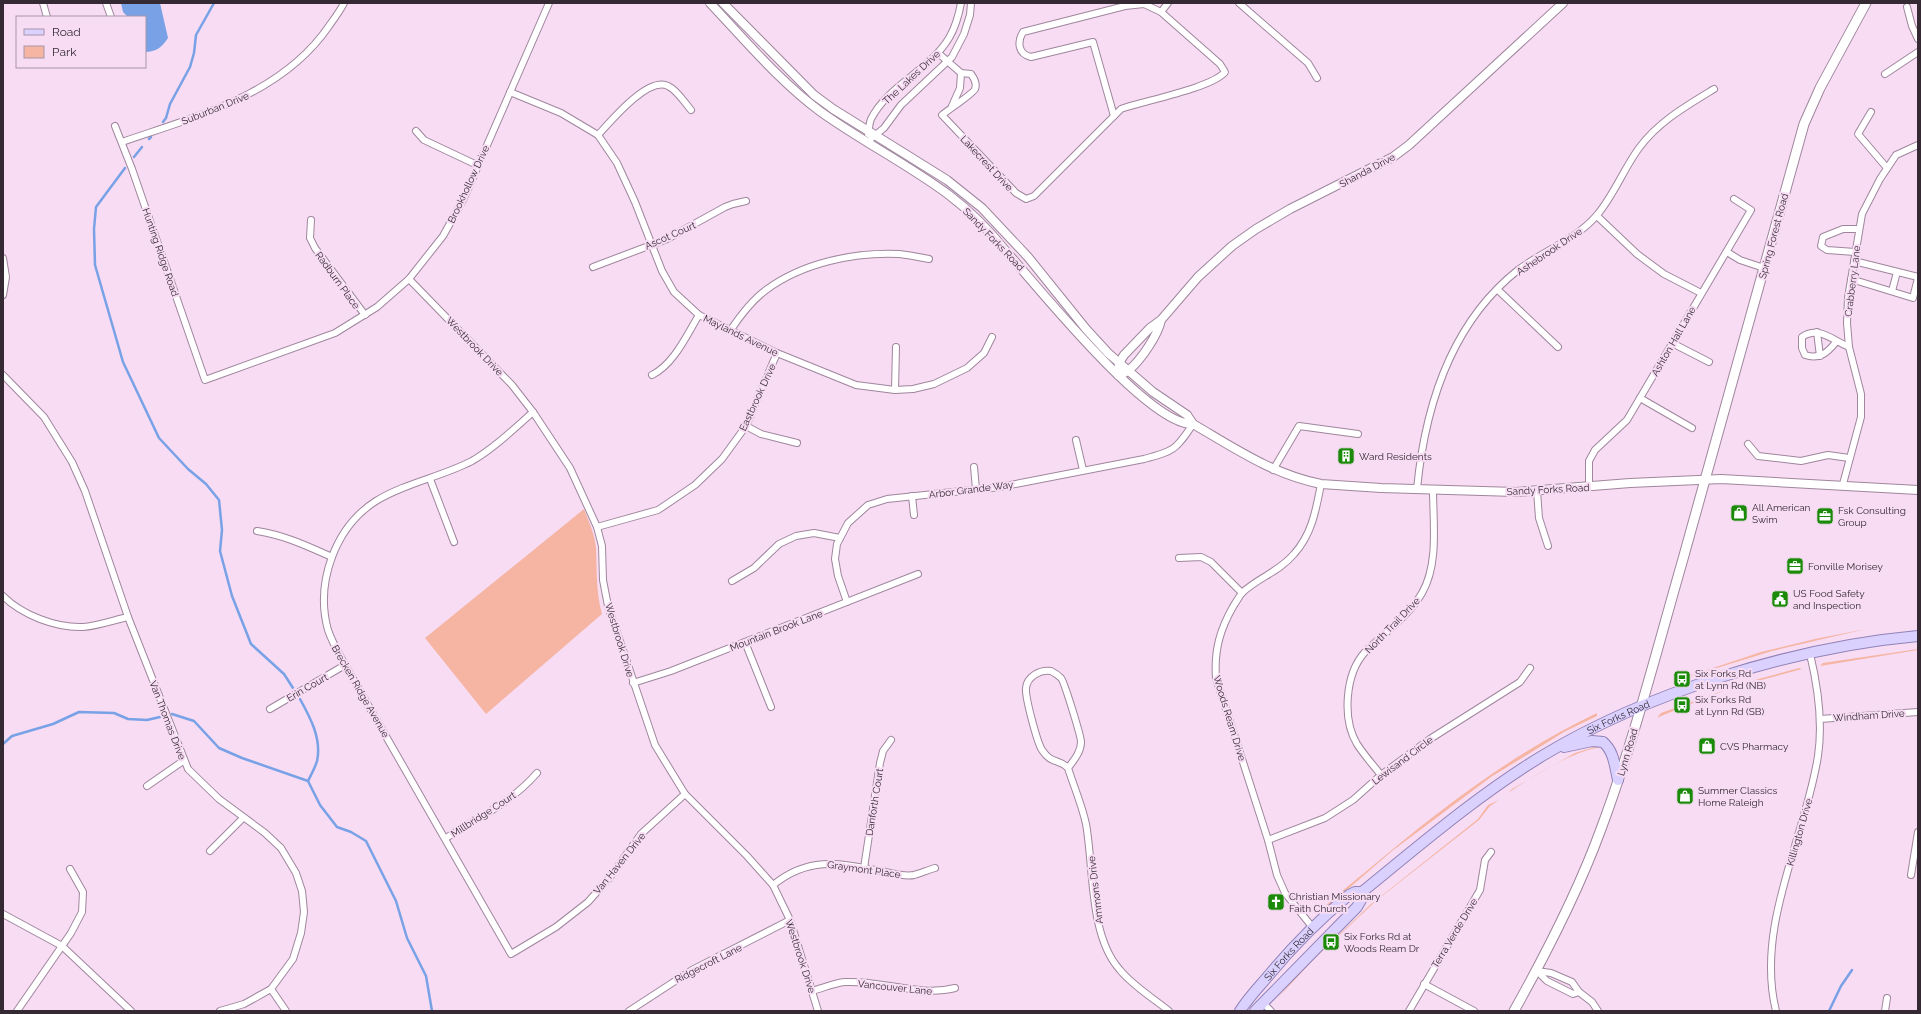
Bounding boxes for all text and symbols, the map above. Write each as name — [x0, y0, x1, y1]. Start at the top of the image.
legend — [16, 16, 146, 68]
text: Road — [52, 25, 81, 39]
text: Park — [52, 45, 77, 59]
street label: The Lakes Drive — [881, 48, 942, 107]
street label: Suburban Drive — [180, 90, 251, 127]
street label: Lakecrest Drive — [958, 133, 1015, 193]
street label: Brookhollow Drive — [446, 144, 491, 225]
street label: Shanda Drive — [1338, 151, 1397, 190]
street label: Spring Forest Road — [1757, 192, 1790, 280]
street label: Sandy Forks Road — [961, 206, 1026, 273]
street label: Hunting Ridge Road — [140, 207, 181, 298]
street label: Ascot Court — [643, 219, 698, 252]
street label: Ashebrook Drive — [1515, 225, 1584, 277]
street label: Crabberry Lane — [1843, 245, 1862, 317]
street label: Radburn Place — [313, 250, 362, 311]
street label: Ashton Hall Lane — [1649, 304, 1698, 378]
street label: Maylands Avenue — [702, 313, 780, 358]
street label: Westbrook Drive — [444, 315, 505, 378]
street label: Eastbrook Drive — [737, 362, 778, 433]
building icon: Ward Residents — [1336, 446, 1356, 466]
place label: Ward Residents — [1359, 451, 1432, 462]
street label: Arbor Grande Way — [928, 479, 1015, 500]
street label: Sandy Forks Road — [1506, 482, 1590, 497]
place label: All American Swim — [1752, 502, 1811, 525]
shop icon: All American Swim — [1729, 503, 1749, 523]
place label: Fsk Consulting Group — [1838, 505, 1906, 528]
office icon: Fsk Consulting Group — [1815, 506, 1835, 526]
office icon: Fonville Morisey — [1785, 556, 1805, 576]
place label: Fonville Morisey — [1808, 561, 1883, 572]
place label: US Food Safety and Inspection — [1793, 588, 1865, 611]
public building icon: US Food Safety and Inspection — [1770, 589, 1790, 609]
street label: North Trail Drive — [1363, 595, 1422, 656]
street label: Westbrook Drive — [603, 602, 636, 679]
street label: Mountain Brook Lane — [728, 608, 824, 653]
street label: Brecken Ridge Avenue — [330, 643, 392, 740]
place label: Six Forks Rd at Lynn Rd (NB) — [1695, 668, 1766, 691]
bus stop icon: Six Forks Rd at Lynn Rd (NB) — [1672, 669, 1692, 689]
street label: Erin Court — [285, 671, 330, 704]
street label: Woods Ream Drive — [1211, 674, 1248, 762]
street label: Van Thomas Drive — [147, 679, 188, 761]
place label: Six Forks Rd at Lynn Rd (SB) — [1695, 694, 1765, 717]
bus stop icon: Six Forks Rd at Lynn Rd (SB) — [1672, 695, 1692, 715]
street label: Six Forks Road — [1585, 698, 1651, 736]
street label: Windham Drive — [1833, 708, 1905, 723]
street label: Lynn Road — [1615, 727, 1640, 777]
street label: Lewisand Circle — [1370, 734, 1435, 787]
shop icon: CVS Pharmacy — [1697, 736, 1717, 756]
place label: CVS Pharmacy — [1720, 741, 1789, 752]
street label: Danforth Court — [864, 767, 885, 837]
place label: Summer Classics Home Raleigh — [1698, 785, 1777, 808]
shop icon: Summer Classics Home Raleigh — [1675, 786, 1695, 806]
street label: Millbridge Court — [449, 789, 518, 839]
street label: Killington Drive — [1785, 797, 1814, 867]
street label: Van Haven Drive — [591, 830, 648, 896]
street label: Ammons Drive — [1086, 855, 1105, 924]
street label: Graymont Place — [827, 859, 901, 880]
place label: Christian Missionary Faith Church — [1289, 891, 1381, 914]
church icon: Christian Missionary Faith Church — [1266, 892, 1286, 912]
street label: Terra Verde Drive — [1429, 896, 1480, 970]
street label: Westbrook Drive — [783, 918, 818, 995]
street label: Six Forks Road — [1262, 925, 1316, 983]
place label: Six Forks Rd at Woods Ream Dr — [1344, 931, 1420, 954]
bus stop icon: Six Forks Rd at Woods Ream Dr — [1321, 932, 1341, 952]
street label: Ridgecroft Lane — [673, 942, 744, 985]
street label: Vancouver Lane — [857, 978, 933, 997]

